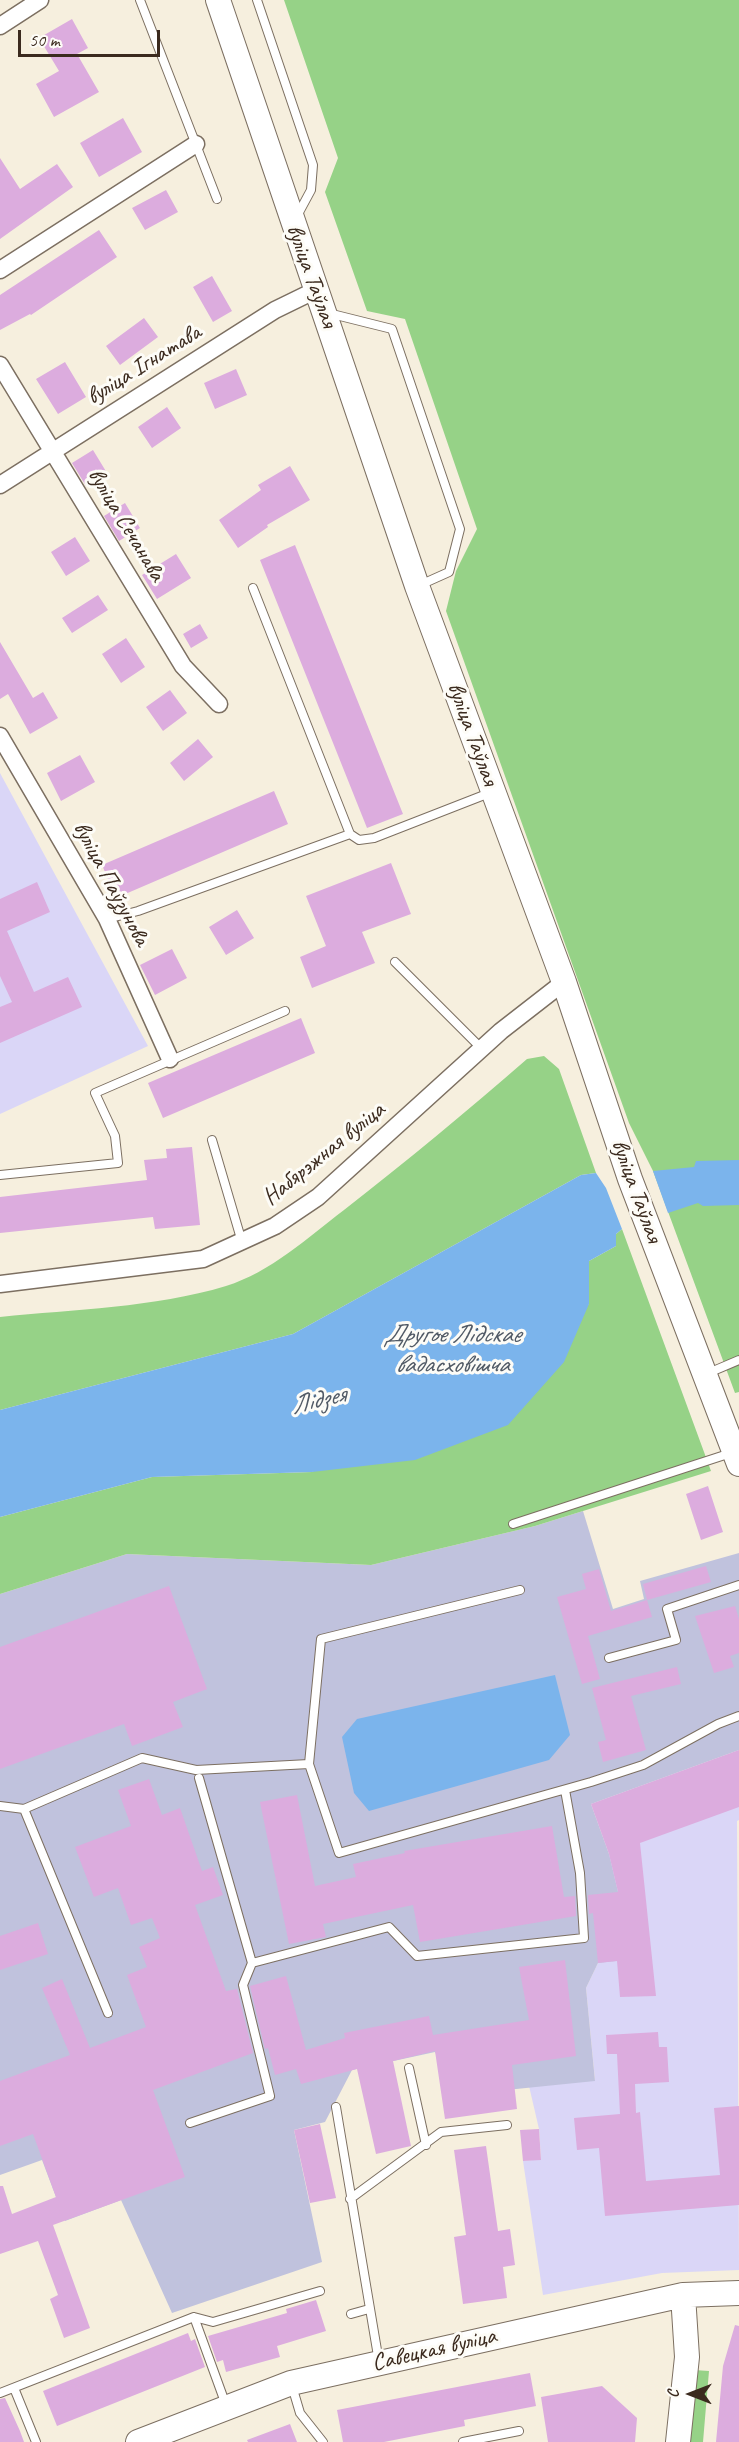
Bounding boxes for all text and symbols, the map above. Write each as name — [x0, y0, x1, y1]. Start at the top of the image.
scale bar — [21, 18, 164, 56]
text: 50 m — [29, 29, 60, 51]
street label: вуліца Таўлая — [279, 221, 343, 331]
street label: вуліца Ігнатава — [81, 318, 207, 412]
street label: вуліца Сечанава — [81, 463, 171, 587]
street label: вуліца Таўлая — [440, 679, 504, 789]
street label: вуліца Паўзунова — [66, 817, 156, 951]
street label: Набярэжная вуліца — [257, 1096, 391, 1212]
street label: вуліца Таўлая — [604, 1136, 668, 1246]
water label: Другое Лідскае вадасховішча — [384, 1319, 520, 1380]
water label: Лідзея — [288, 1380, 348, 1422]
street label: Савецкая вуліца — [369, 2322, 499, 2378]
north arrow — [661, 2364, 721, 2424]
text: С — [663, 2390, 683, 2398]

